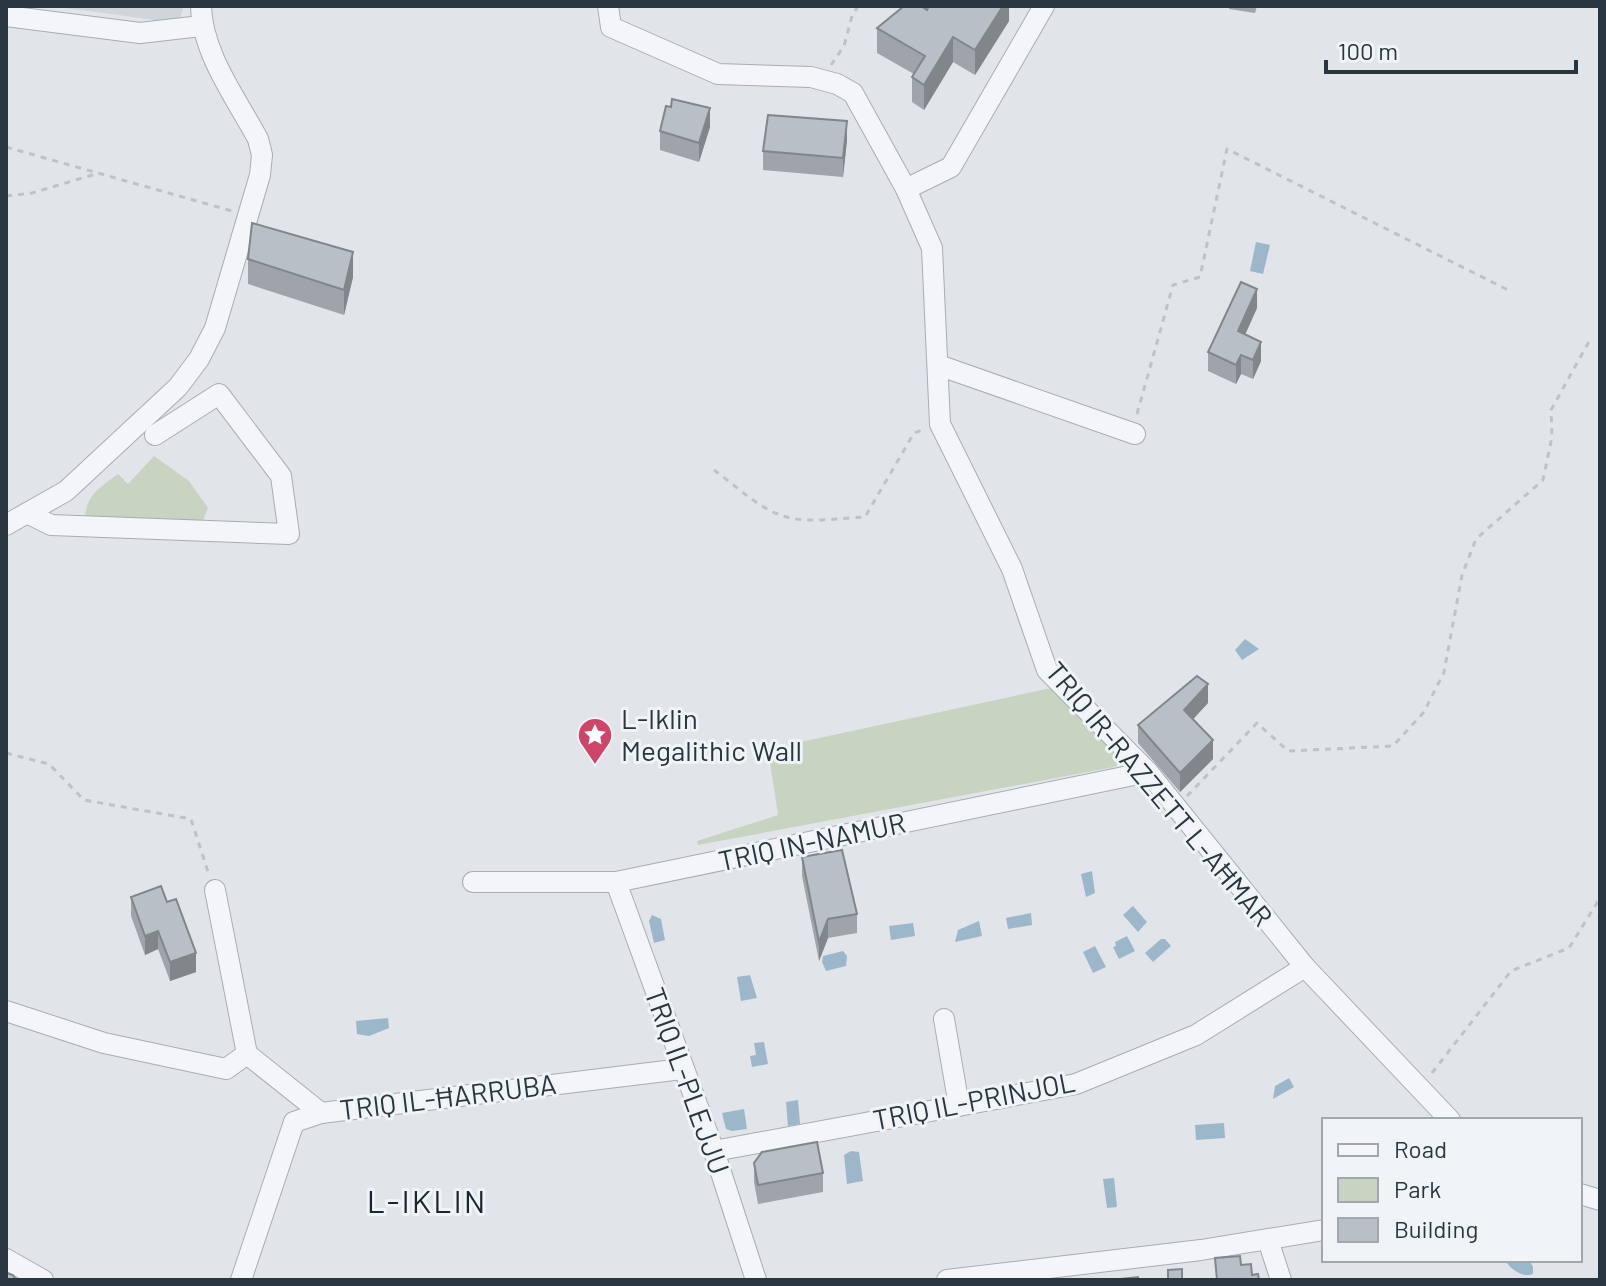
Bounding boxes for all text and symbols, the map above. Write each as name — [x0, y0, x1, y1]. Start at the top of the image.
scale bar — [1326, 24, 1576, 74]
text: 100 m — [1338, 36, 1398, 65]
street label: TRIQ IR-RAZZETT L-AĦMAR — [1039, 654, 1280, 932]
place label: L-Iklin Megalithic Wall — [621, 701, 802, 767]
place icon: L-Iklin Megalithic Wall — [576, 716, 614, 766]
street label: TRIQ IN-NAMUR — [715, 805, 908, 877]
street label: TRIQ IL-PLEJJU — [638, 983, 737, 1179]
street label: TRIQ IL-PRINJOL — [870, 1064, 1078, 1136]
street label: TRIQ IL-ĦARRUBA — [338, 1066, 558, 1126]
legend — [1322, 1118, 1582, 1262]
text: Road — [1394, 1134, 1447, 1163]
text: Park — [1394, 1174, 1441, 1203]
district label: L-IKLIN — [367, 1181, 487, 1219]
text: Building — [1394, 1214, 1478, 1243]

